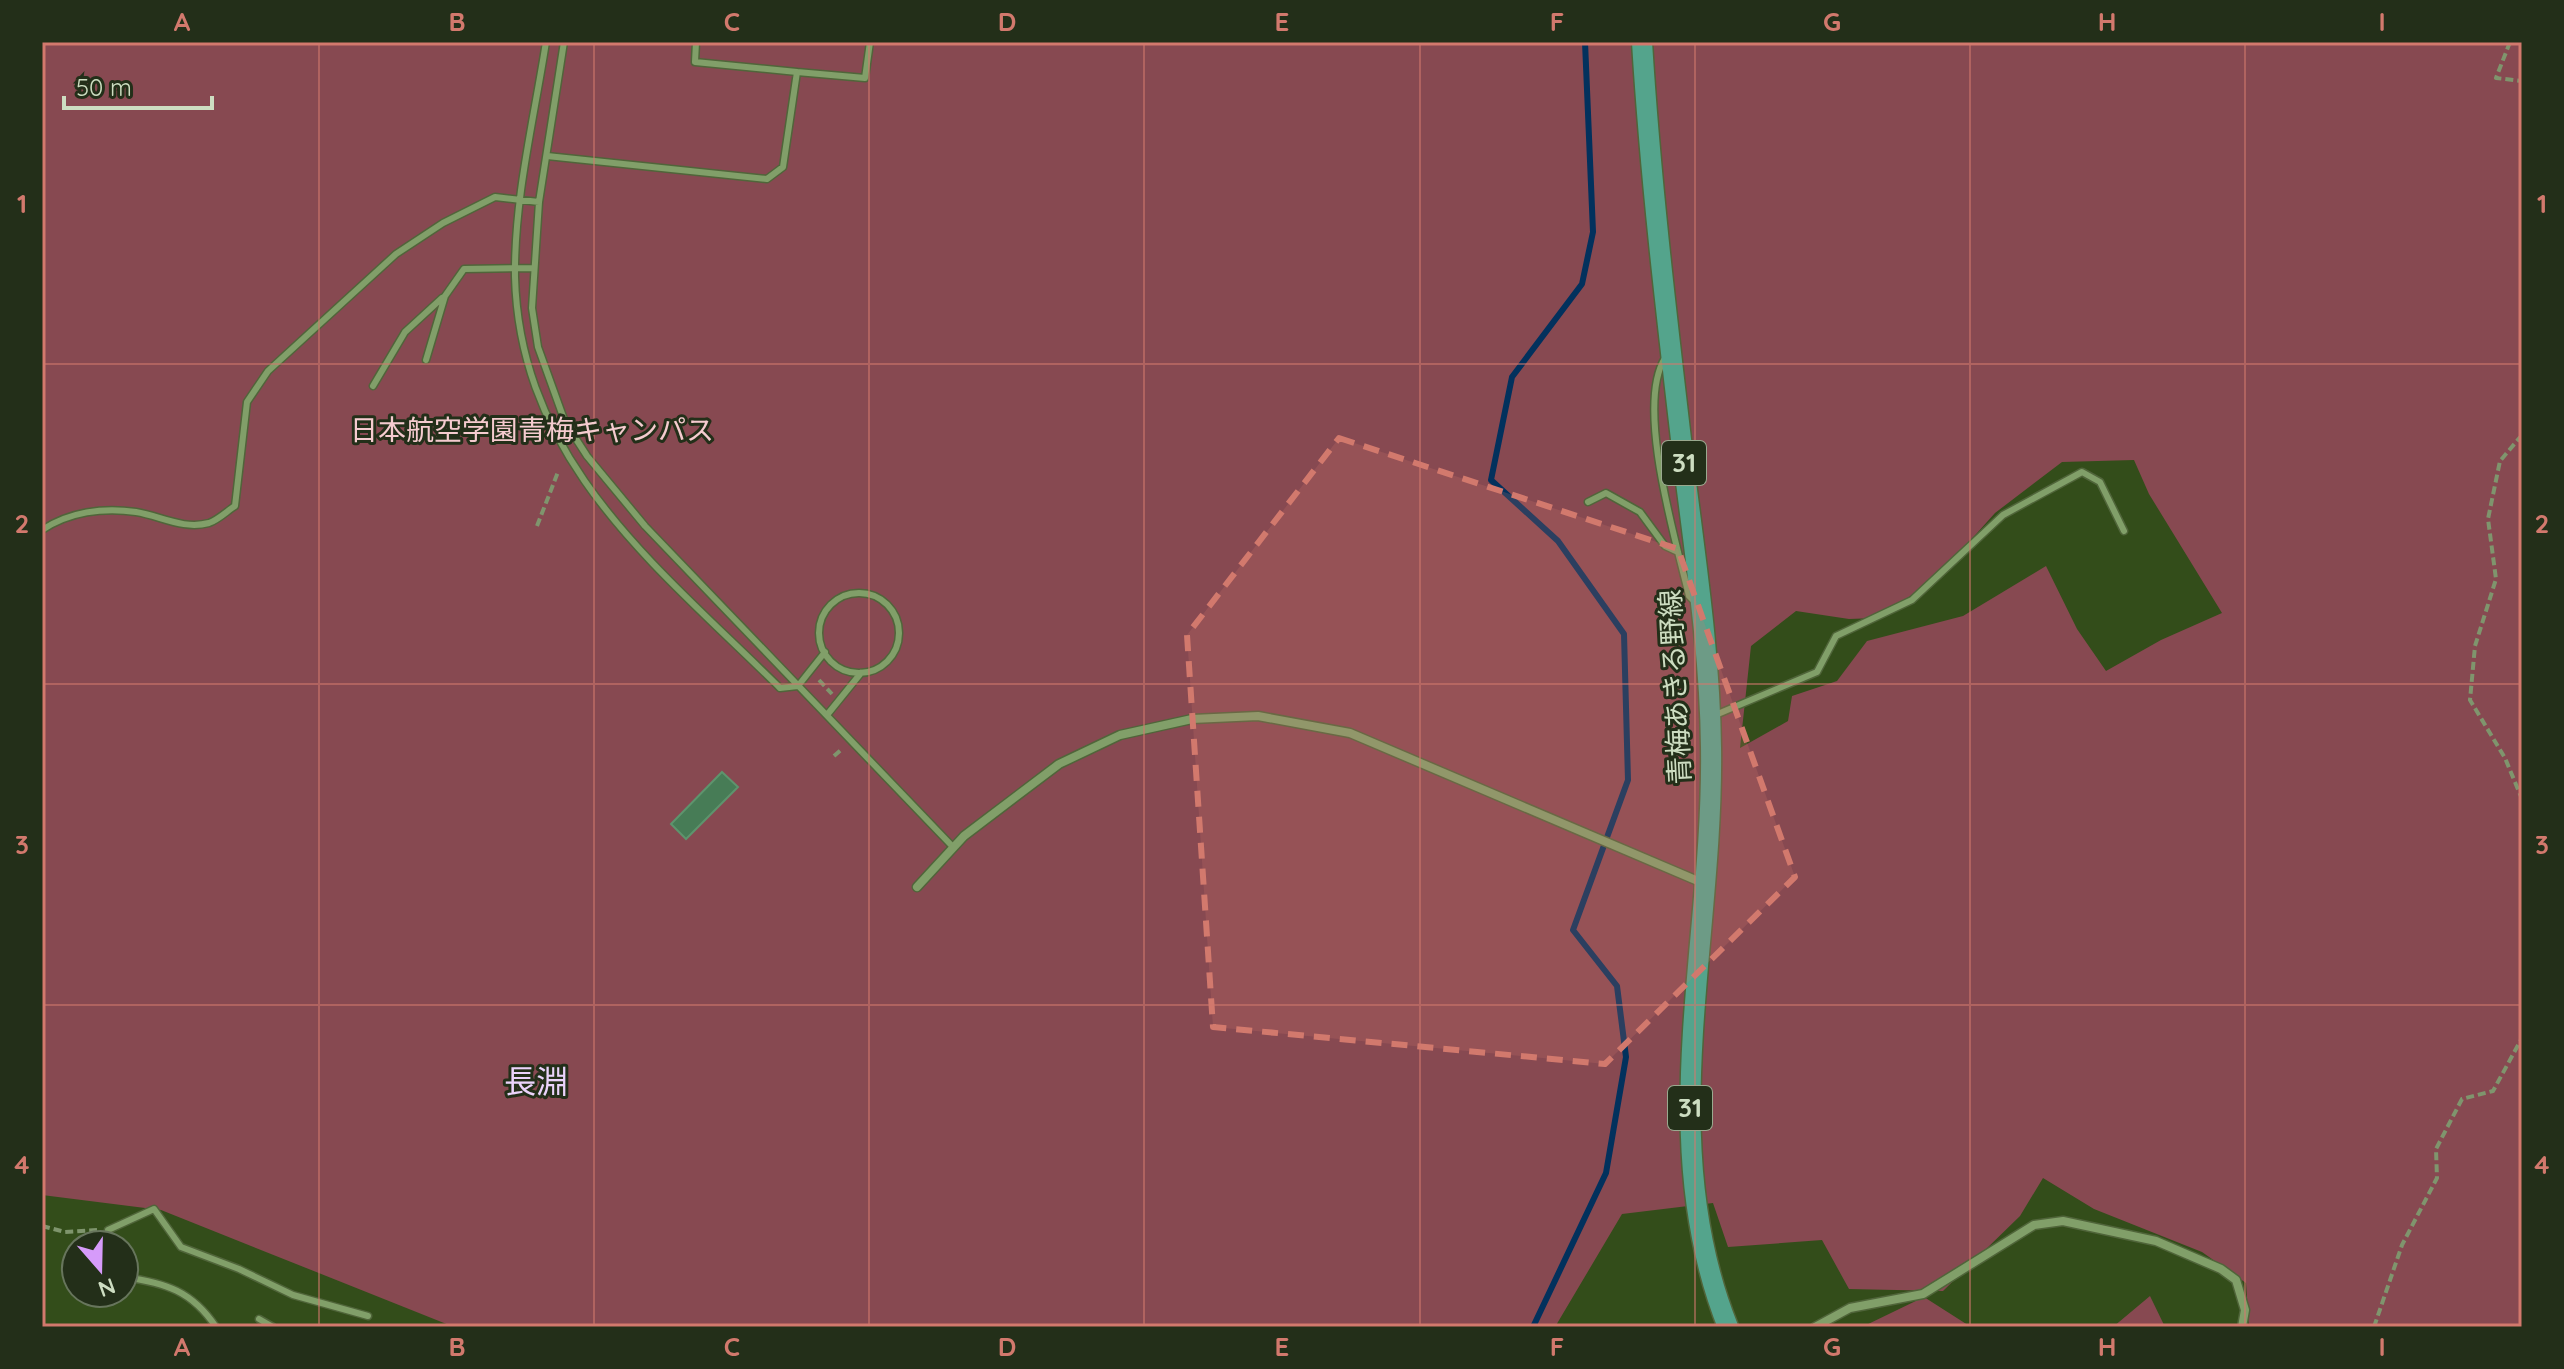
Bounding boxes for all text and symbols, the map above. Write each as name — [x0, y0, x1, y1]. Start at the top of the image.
text: A — [174, 5, 191, 38]
text: B — [448, 5, 466, 38]
text: C — [724, 5, 740, 38]
text: D — [998, 5, 1016, 38]
text: E — [1275, 5, 1289, 38]
text: F — [1550, 5, 1564, 38]
text: G — [1823, 5, 1841, 38]
text: H — [2098, 5, 2116, 38]
text: I — [2378, 5, 2386, 38]
scale bar — [64, 60, 212, 110]
text: 50 m — [76, 72, 132, 102]
text: 1 — [17, 187, 27, 220]
text: 1 — [2537, 187, 2547, 220]
park label: 日本航空学園青梅キャンパス — [350, 412, 714, 447]
road number: 31 — [1662, 441, 1706, 485]
text: 2 — [15, 507, 29, 540]
text: 2 — [2535, 507, 2549, 540]
street label: 青梅あきる野線 — [1652, 589, 1697, 786]
text: 3 — [15, 828, 29, 861]
text: 3 — [2535, 828, 2549, 861]
district label: 長淵 — [504, 1061, 568, 1101]
road number: 31 — [1668, 1086, 1712, 1130]
text: 4 — [14, 1148, 30, 1181]
text: 4 — [2534, 1148, 2550, 1181]
north arrow — [60, 1229, 140, 1309]
text: N — [94, 1272, 119, 1304]
text: A — [174, 1330, 191, 1363]
text: B — [448, 1330, 466, 1363]
text: C — [724, 1330, 740, 1363]
text: D — [998, 1330, 1016, 1363]
text: E — [1275, 1330, 1289, 1363]
text: F — [1550, 1330, 1564, 1363]
text: G — [1823, 1330, 1841, 1363]
text: H — [2098, 1330, 2116, 1363]
text: I — [2378, 1330, 2386, 1363]

